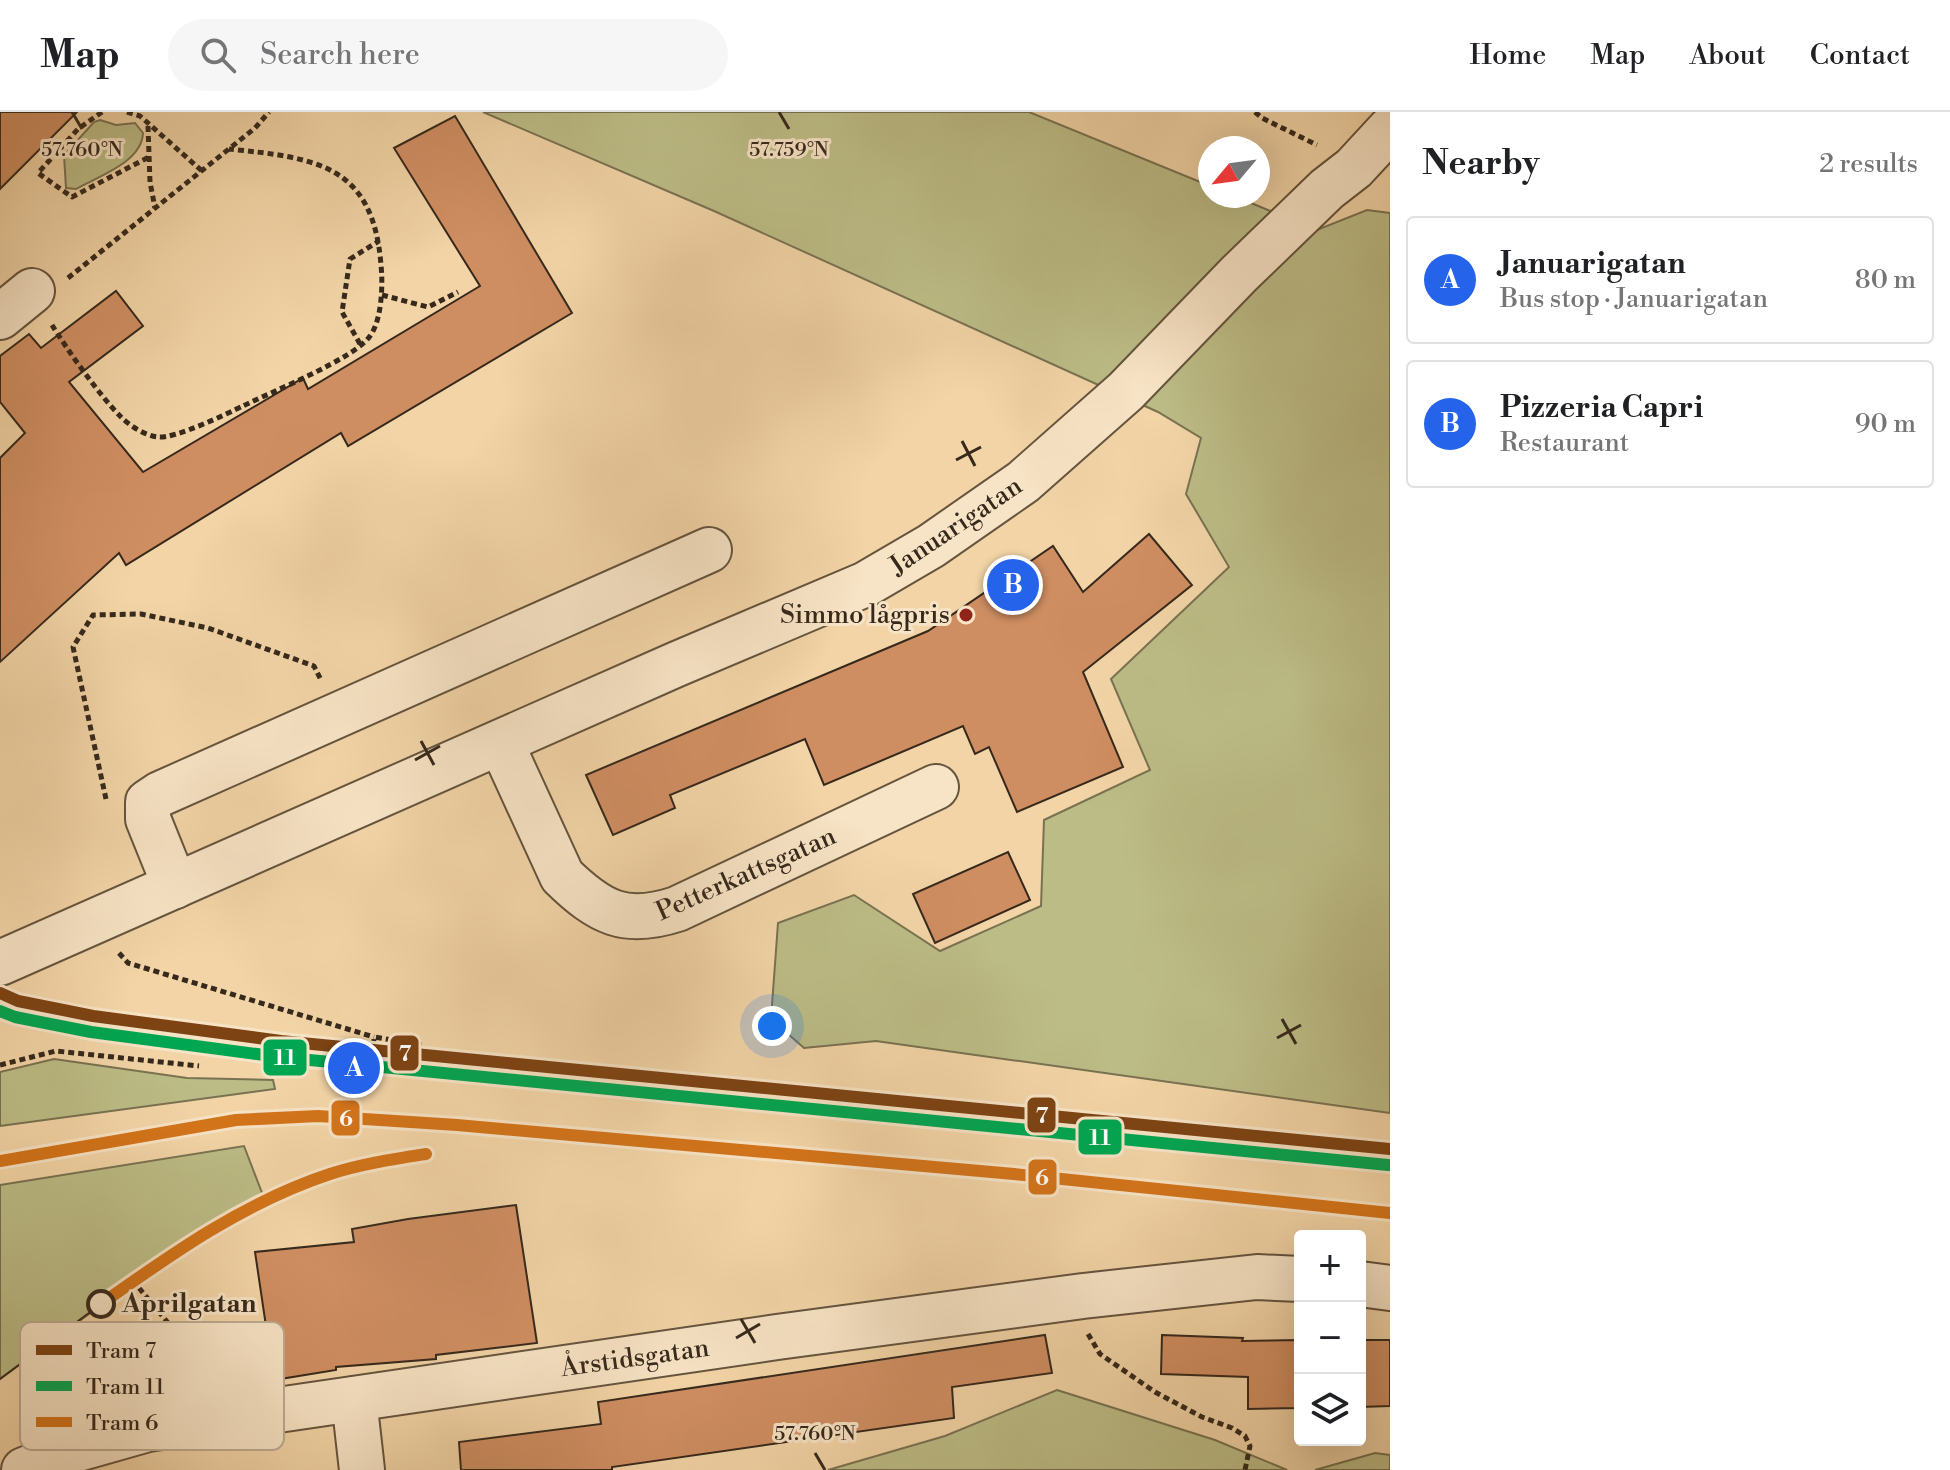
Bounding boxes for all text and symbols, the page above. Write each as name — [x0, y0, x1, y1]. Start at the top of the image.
search box — [168, 19, 728, 91]
text: Map — [40, 32, 120, 79]
icon: search — [196, 33, 240, 77]
text: Search here — [260, 36, 420, 74]
text: Home — [1470, 38, 1546, 73]
text: Map — [1590, 38, 1645, 73]
text: About — [1689, 38, 1766, 73]
text: Contact — [1810, 38, 1910, 73]
north arrow — [1198, 136, 1270, 208]
text: 57.760°N — [41, 138, 123, 163]
text: 57.759°N — [749, 138, 829, 163]
text: Nearby — [1422, 143, 1540, 185]
text: 2 results — [1819, 148, 1918, 180]
text: Januarigatan — [1500, 245, 1686, 283]
text: A — [1441, 264, 1459, 296]
text: 80 m — [1855, 264, 1916, 296]
text: Bus stop · Januarigatan — [1500, 283, 1768, 315]
text: Pizzeria Capri — [1500, 389, 1703, 427]
text: B — [1440, 408, 1460, 440]
text: 90 m — [1855, 408, 1916, 440]
text: Restaurant — [1500, 427, 1629, 459]
street label: Januarigatan — [883, 470, 1028, 583]
pin: B — [987, 555, 1039, 615]
place label: Simmo lågpris — [780, 599, 950, 631]
marker: Simmo lågpris — [957, 606, 975, 624]
street label: Petterkattsgatan — [651, 820, 841, 928]
your location — [752, 1006, 792, 1046]
line badge: 7 — [389, 1034, 420, 1072]
line badge: 11 — [262, 1038, 308, 1077]
pin: A — [328, 1038, 380, 1098]
text: 7 — [399, 1041, 412, 1068]
text: 11 — [274, 1045, 296, 1072]
line badge: 7 — [1026, 1096, 1057, 1134]
line badge: 6 — [330, 1099, 361, 1137]
text: 7 — [1036, 1103, 1049, 1130]
text: 6 — [339, 1106, 353, 1133]
line badge: 11 — [1077, 1118, 1123, 1156]
text: 11 — [1089, 1125, 1111, 1152]
line badge: 6 — [1027, 1158, 1058, 1196]
text: 6 — [1035, 1165, 1049, 1192]
map controls — [1294, 1230, 1366, 1446]
button: + — [1294, 1230, 1366, 1302]
place label: Aprilgatan — [121, 1288, 257, 1320]
marker: Aprilgatan — [87, 1290, 115, 1318]
button: − — [1294, 1302, 1366, 1374]
legend — [20, 1322, 284, 1450]
street label: Årstidsgatan — [558, 1331, 711, 1384]
text: Tram 7 — [86, 1338, 156, 1365]
text: Tram 11 — [86, 1374, 165, 1401]
button: layers — [1294, 1374, 1366, 1446]
text: Tram 6 — [86, 1410, 158, 1437]
text: 57.760°N — [774, 1422, 856, 1447]

